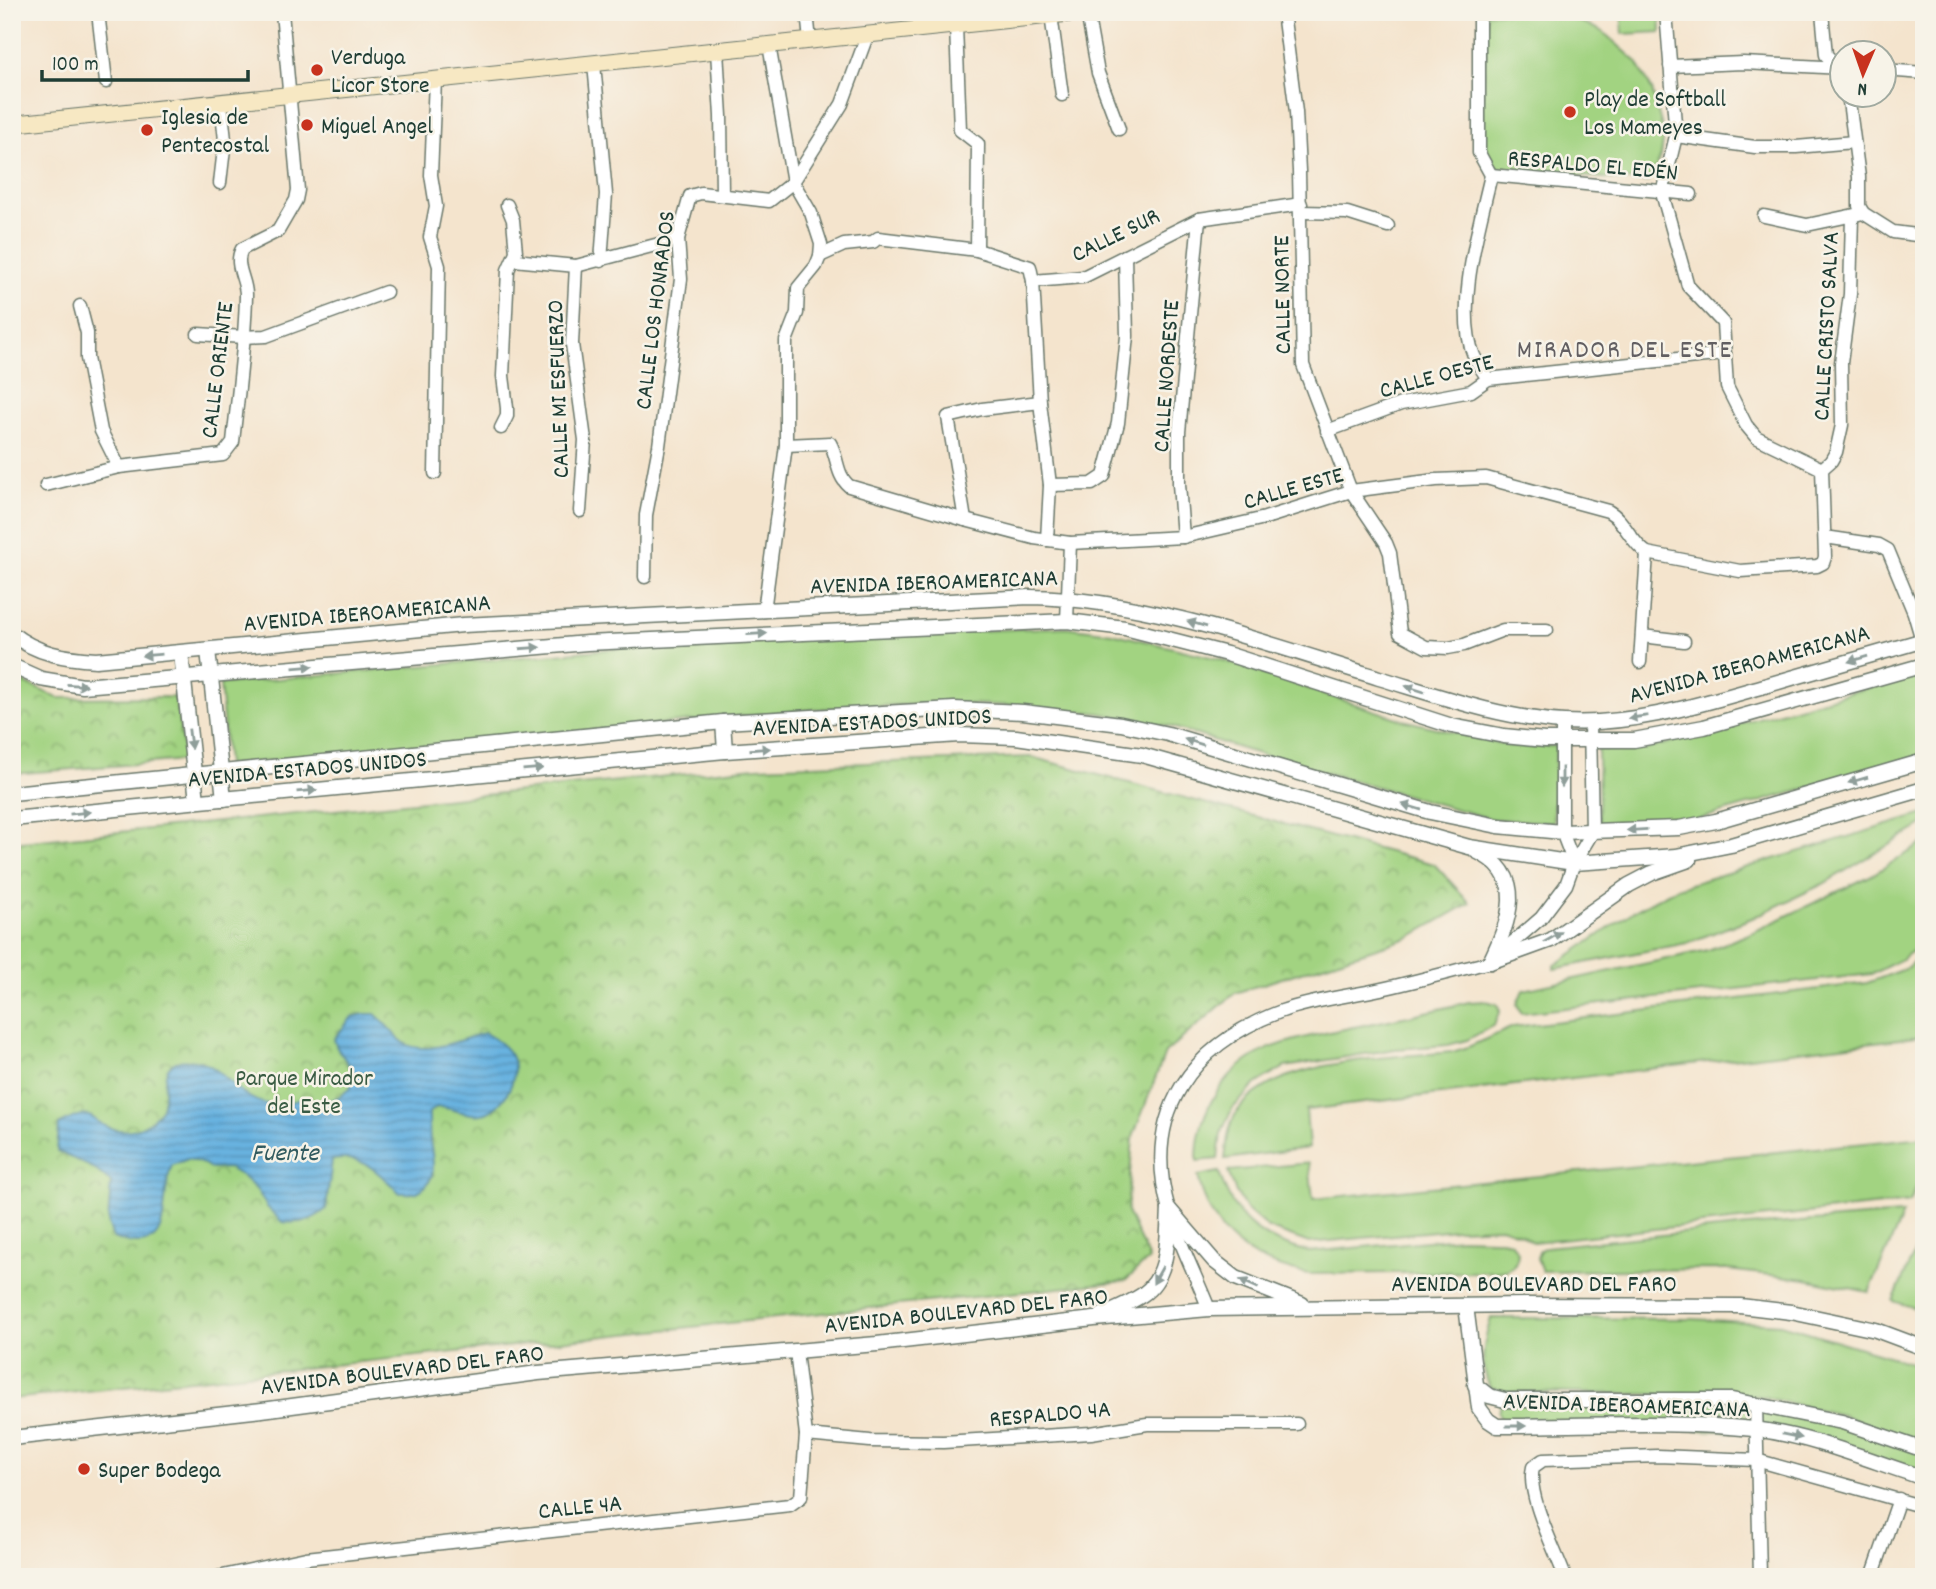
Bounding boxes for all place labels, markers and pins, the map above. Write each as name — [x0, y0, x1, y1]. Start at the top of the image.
place label: Verduga Licor Store — [331, 42, 430, 104]
marker: Verduga Licor Store — [309, 62, 325, 78]
place label: Play de Softball Los Mameyes — [1584, 84, 1726, 146]
place label: Iglesia de Pentecostal — [161, 102, 270, 164]
marker: Play de Softball Los Mameyes — [1562, 104, 1578, 120]
place label: Miguel Angel — [321, 111, 433, 145]
marker: Miguel Angel — [299, 117, 315, 133]
marker: Iglesia de Pentecostal — [139, 122, 155, 138]
place label: Super Bodega — [98, 1455, 221, 1489]
marker: Super Bodega — [76, 1461, 92, 1477]

